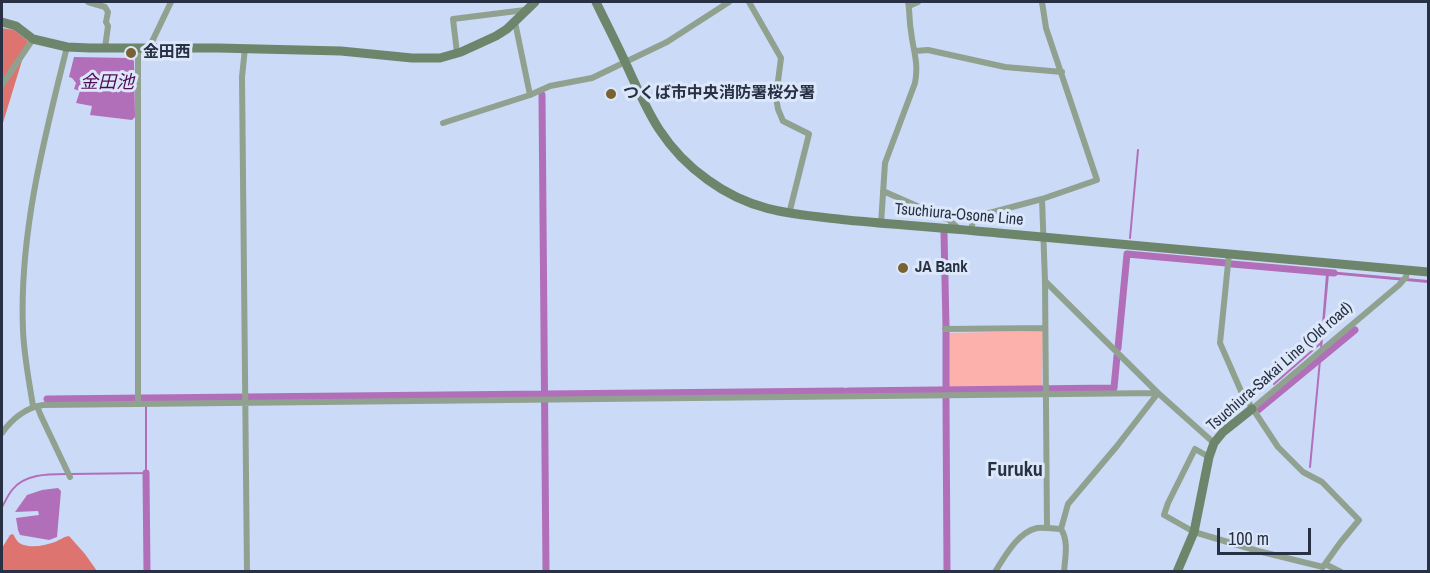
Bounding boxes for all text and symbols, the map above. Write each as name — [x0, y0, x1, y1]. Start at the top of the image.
place label: 金田西 — [143, 43, 191, 63]
marker: 金田西 — [124, 46, 138, 60]
water label: 金田池 — [80, 72, 134, 94]
place label: つくば市中央消防署桜分署 — [623, 84, 815, 104]
marker: つくば市中央消防署桜分署 — [604, 87, 618, 101]
street label: Tsuchiura-Osone Line — [894, 200, 1024, 230]
place label: JA Bank — [915, 258, 967, 278]
marker: JA Bank — [896, 261, 910, 275]
street label: Tsuchiura-Sakai Line (Old road) — [1203, 298, 1357, 436]
district label: Furuku — [987, 459, 1043, 483]
scale bar — [1220, 516, 1314, 554]
text: 100 m — [1228, 526, 1269, 551]

